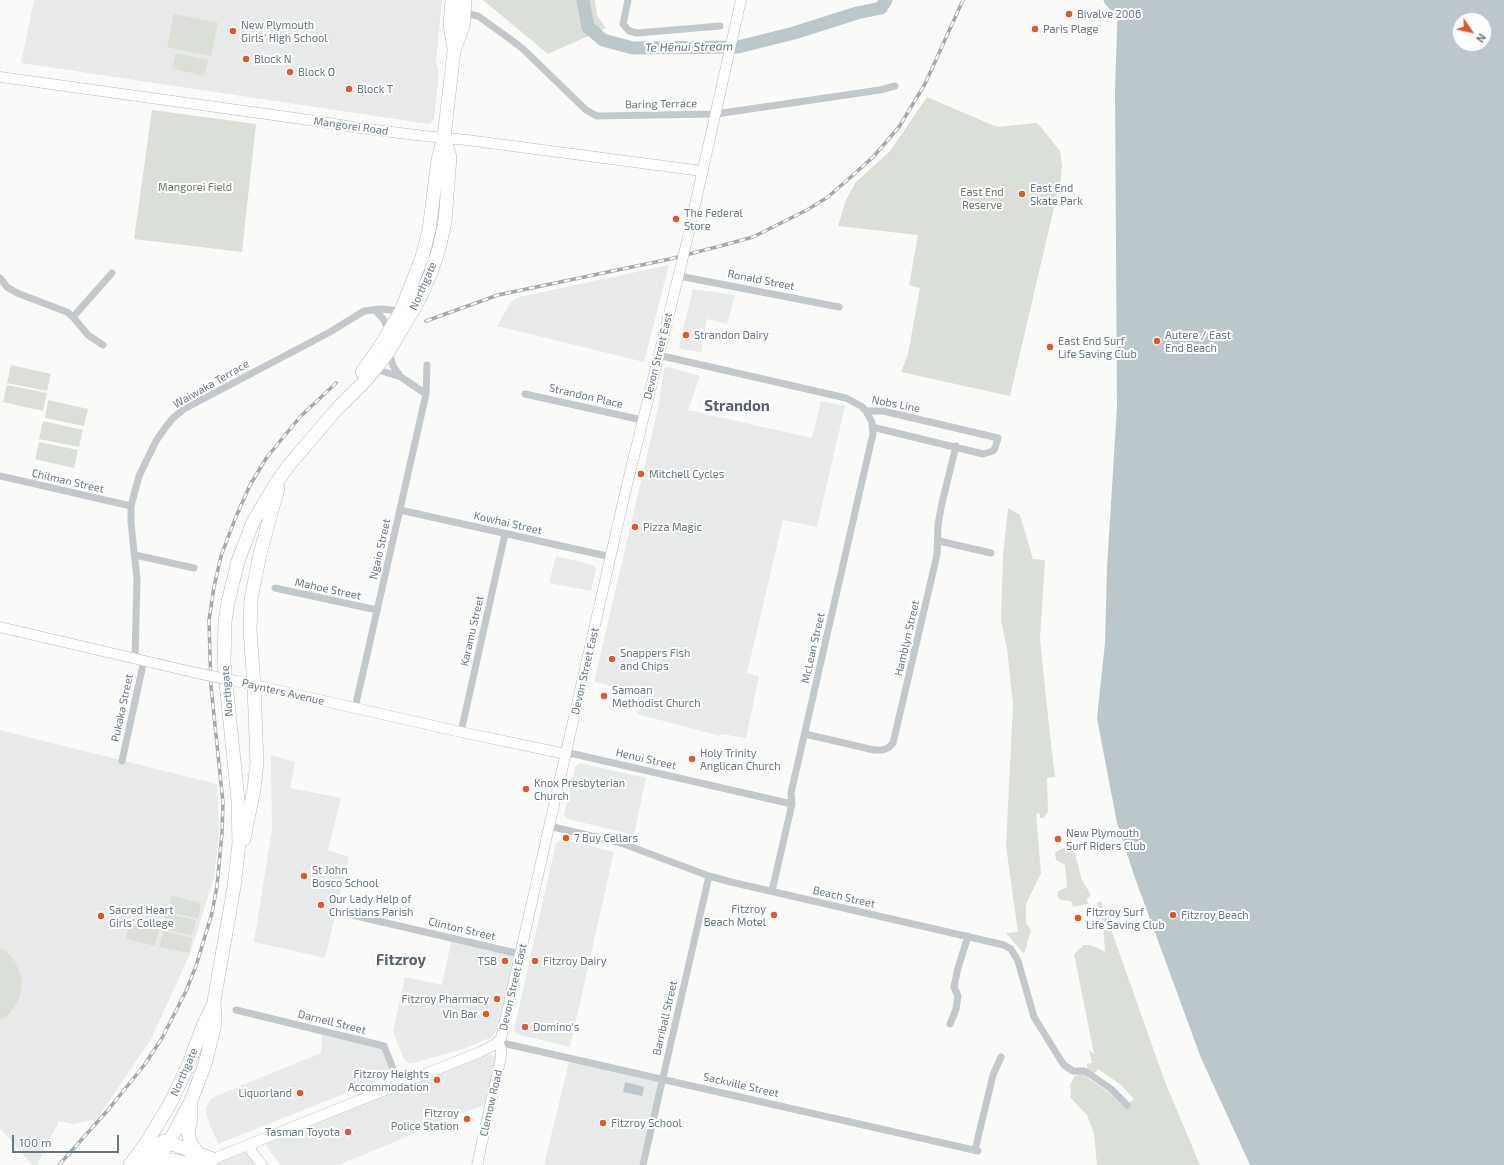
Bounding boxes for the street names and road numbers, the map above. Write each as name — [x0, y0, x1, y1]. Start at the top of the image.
street label: Baring Terrace — [625, 97, 697, 111]
street label: Mangorei Road — [313, 114, 389, 138]
street label: Northgate — [407, 260, 439, 312]
street label: Ronald Street — [726, 267, 796, 293]
street label: Devon Street East — [641, 311, 675, 401]
street label: Waiwaka Terrace — [171, 357, 251, 411]
street label: Strandon Place — [548, 381, 624, 411]
street label: Nobs Line — [871, 393, 921, 415]
street label: Chilman Street — [31, 466, 105, 496]
street label: Kowhai Street — [473, 509, 543, 537]
street label: Ngaio Street — [367, 517, 393, 581]
street label: Mahoe Street — [294, 576, 362, 602]
street label: Karamu Street — [457, 594, 487, 668]
street label: Hamblyn Street — [892, 599, 922, 677]
street label: McLean Street — [798, 611, 828, 685]
street label: Devon Street East — [569, 626, 601, 716]
street label: Northgate — [218, 665, 236, 717]
street label: Pukaka Street — [108, 673, 136, 743]
street label: Paynters Avenue — [241, 676, 325, 708]
street label: Henui Street — [614, 746, 678, 772]
street label: Beach Street — [812, 883, 876, 911]
street label: Clinton Street — [427, 915, 497, 943]
street label: Devon Street East — [497, 942, 529, 1032]
street label: Barriball Street — [650, 979, 680, 1057]
street label: Darnell Street — [297, 1007, 367, 1037]
street label: Northgate — [168, 1046, 200, 1098]
street label: Clemow Road — [477, 1068, 505, 1138]
street label: Sackville Street — [702, 1070, 780, 1100]

